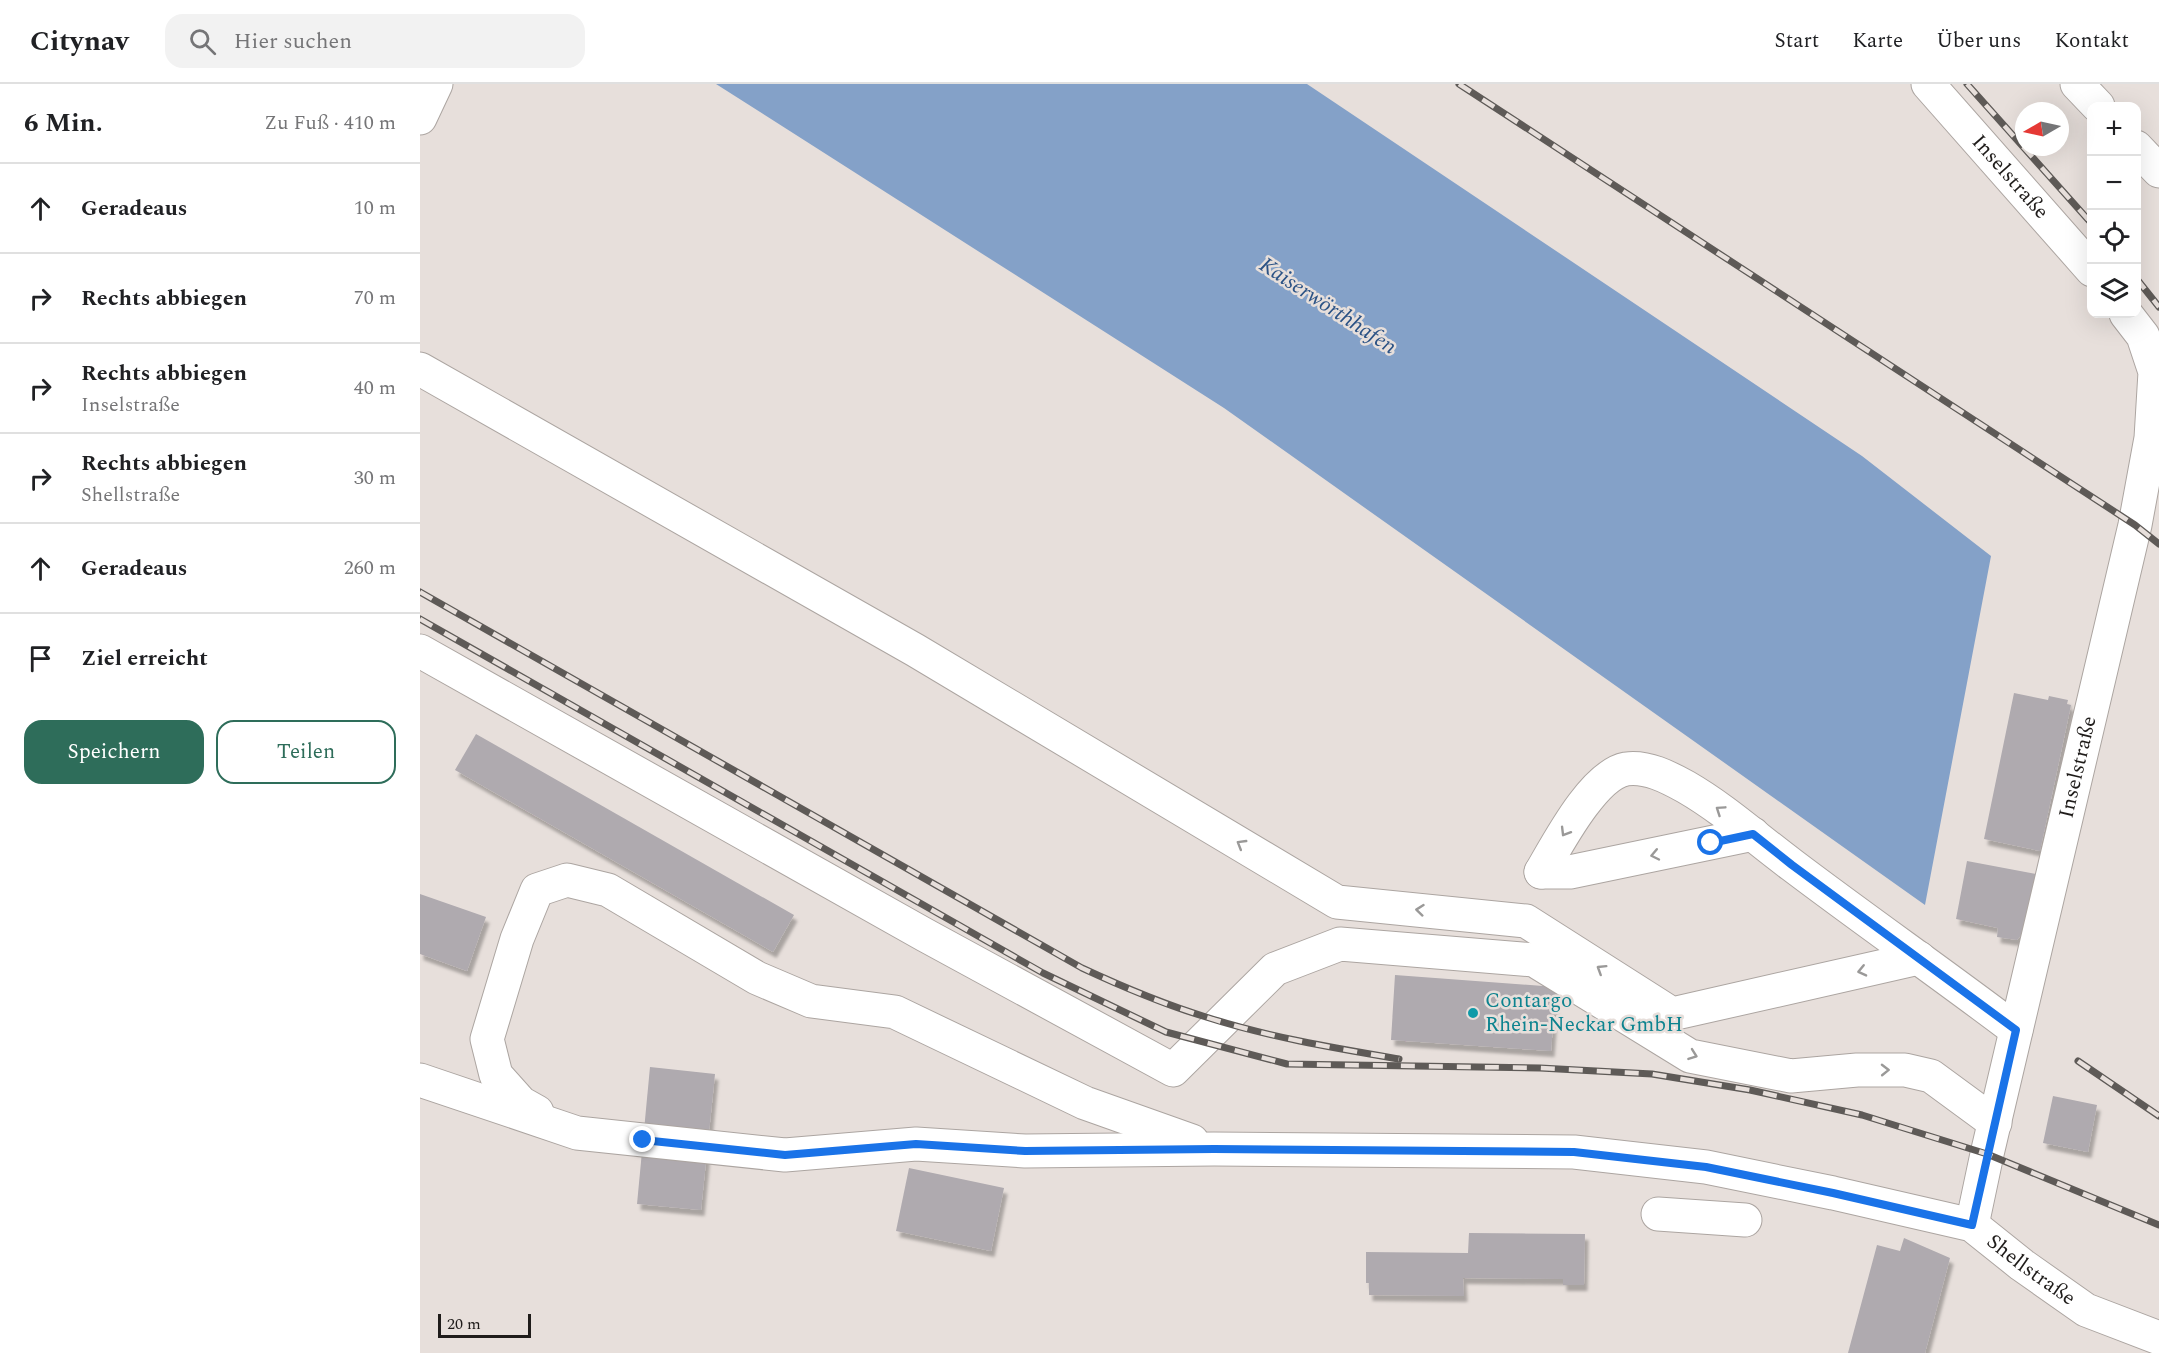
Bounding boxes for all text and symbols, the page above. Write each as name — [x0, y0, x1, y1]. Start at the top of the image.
search box — [165, 14, 585, 68]
text: Citynav — [30, 20, 129, 63]
icon: search — [186, 25, 219, 58]
text: Hier suchen — [234, 25, 352, 58]
text: Start — [1774, 25, 1819, 57]
text: Karte — [1852, 25, 1903, 57]
text: Über uns — [1936, 25, 2021, 57]
text: Kontakt — [2054, 25, 2129, 57]
north arrow — [2015, 102, 2069, 156]
map controls — [2087, 102, 2141, 318]
button: + — [2087, 102, 2141, 156]
text: 6 Min. — [24, 103, 103, 143]
text: Zu Fuß · 410 m — [264, 108, 396, 138]
street label: Inselstraße — [1964, 127, 2056, 227]
button: − — [2087, 156, 2141, 210]
icon: ahead — [24, 192, 57, 225]
text: Geradeaus — [81, 192, 187, 225]
text: 10 m — [354, 193, 396, 223]
button: locate — [2087, 210, 2141, 264]
water label: Kaiserwörthhafen — [1253, 249, 1404, 363]
button: layers — [2087, 264, 2141, 318]
icon: right — [24, 282, 57, 315]
text: Rechts abbiegen — [81, 282, 247, 315]
text: 70 m — [354, 283, 396, 313]
text: Rechts abbiegen — [81, 357, 247, 390]
icon: right — [24, 372, 57, 405]
text: 40 m — [354, 373, 396, 403]
text: Inselstraße — [81, 390, 180, 420]
text: Rechts abbiegen — [81, 447, 247, 480]
icon: right — [24, 462, 57, 495]
text: 30 m — [354, 463, 396, 493]
text: Shellstraße — [81, 480, 180, 510]
icon: ahead — [24, 552, 57, 585]
text: Geradeaus — [81, 552, 187, 585]
text: 260 m — [344, 553, 396, 583]
icon: arrive — [24, 642, 57, 675]
text: Ziel erreicht — [81, 642, 208, 675]
street label: Inselstraße — [2051, 713, 2106, 821]
button: Speichern — [24, 720, 204, 784]
button: Teilen — [216, 720, 396, 784]
one-way arrow — [1716, 806, 1727, 817]
one-way arrow — [1561, 826, 1572, 836]
route start — [1697, 829, 1723, 855]
one-way arrow — [1237, 840, 1247, 852]
one-way arrow — [1650, 848, 1660, 861]
one-way arrow — [1415, 904, 1424, 917]
one-way arrow — [1857, 963, 1867, 976]
one-way arrow — [1596, 965, 1607, 976]
place label: Contargo Rhein-Neckar GmbH — [1485, 985, 1683, 1041]
marker: Contargo Rhein-Neckar GmbH — [1466, 1006, 1480, 1020]
one-way arrow — [1687, 1047, 1697, 1060]
one-way arrow — [1880, 1064, 1889, 1076]
route end — [629, 1126, 655, 1152]
street label: Shellstraße — [1979, 1226, 2082, 1314]
scale bar — [438, 1311, 531, 1338]
text: 20 m — [447, 1312, 481, 1336]

